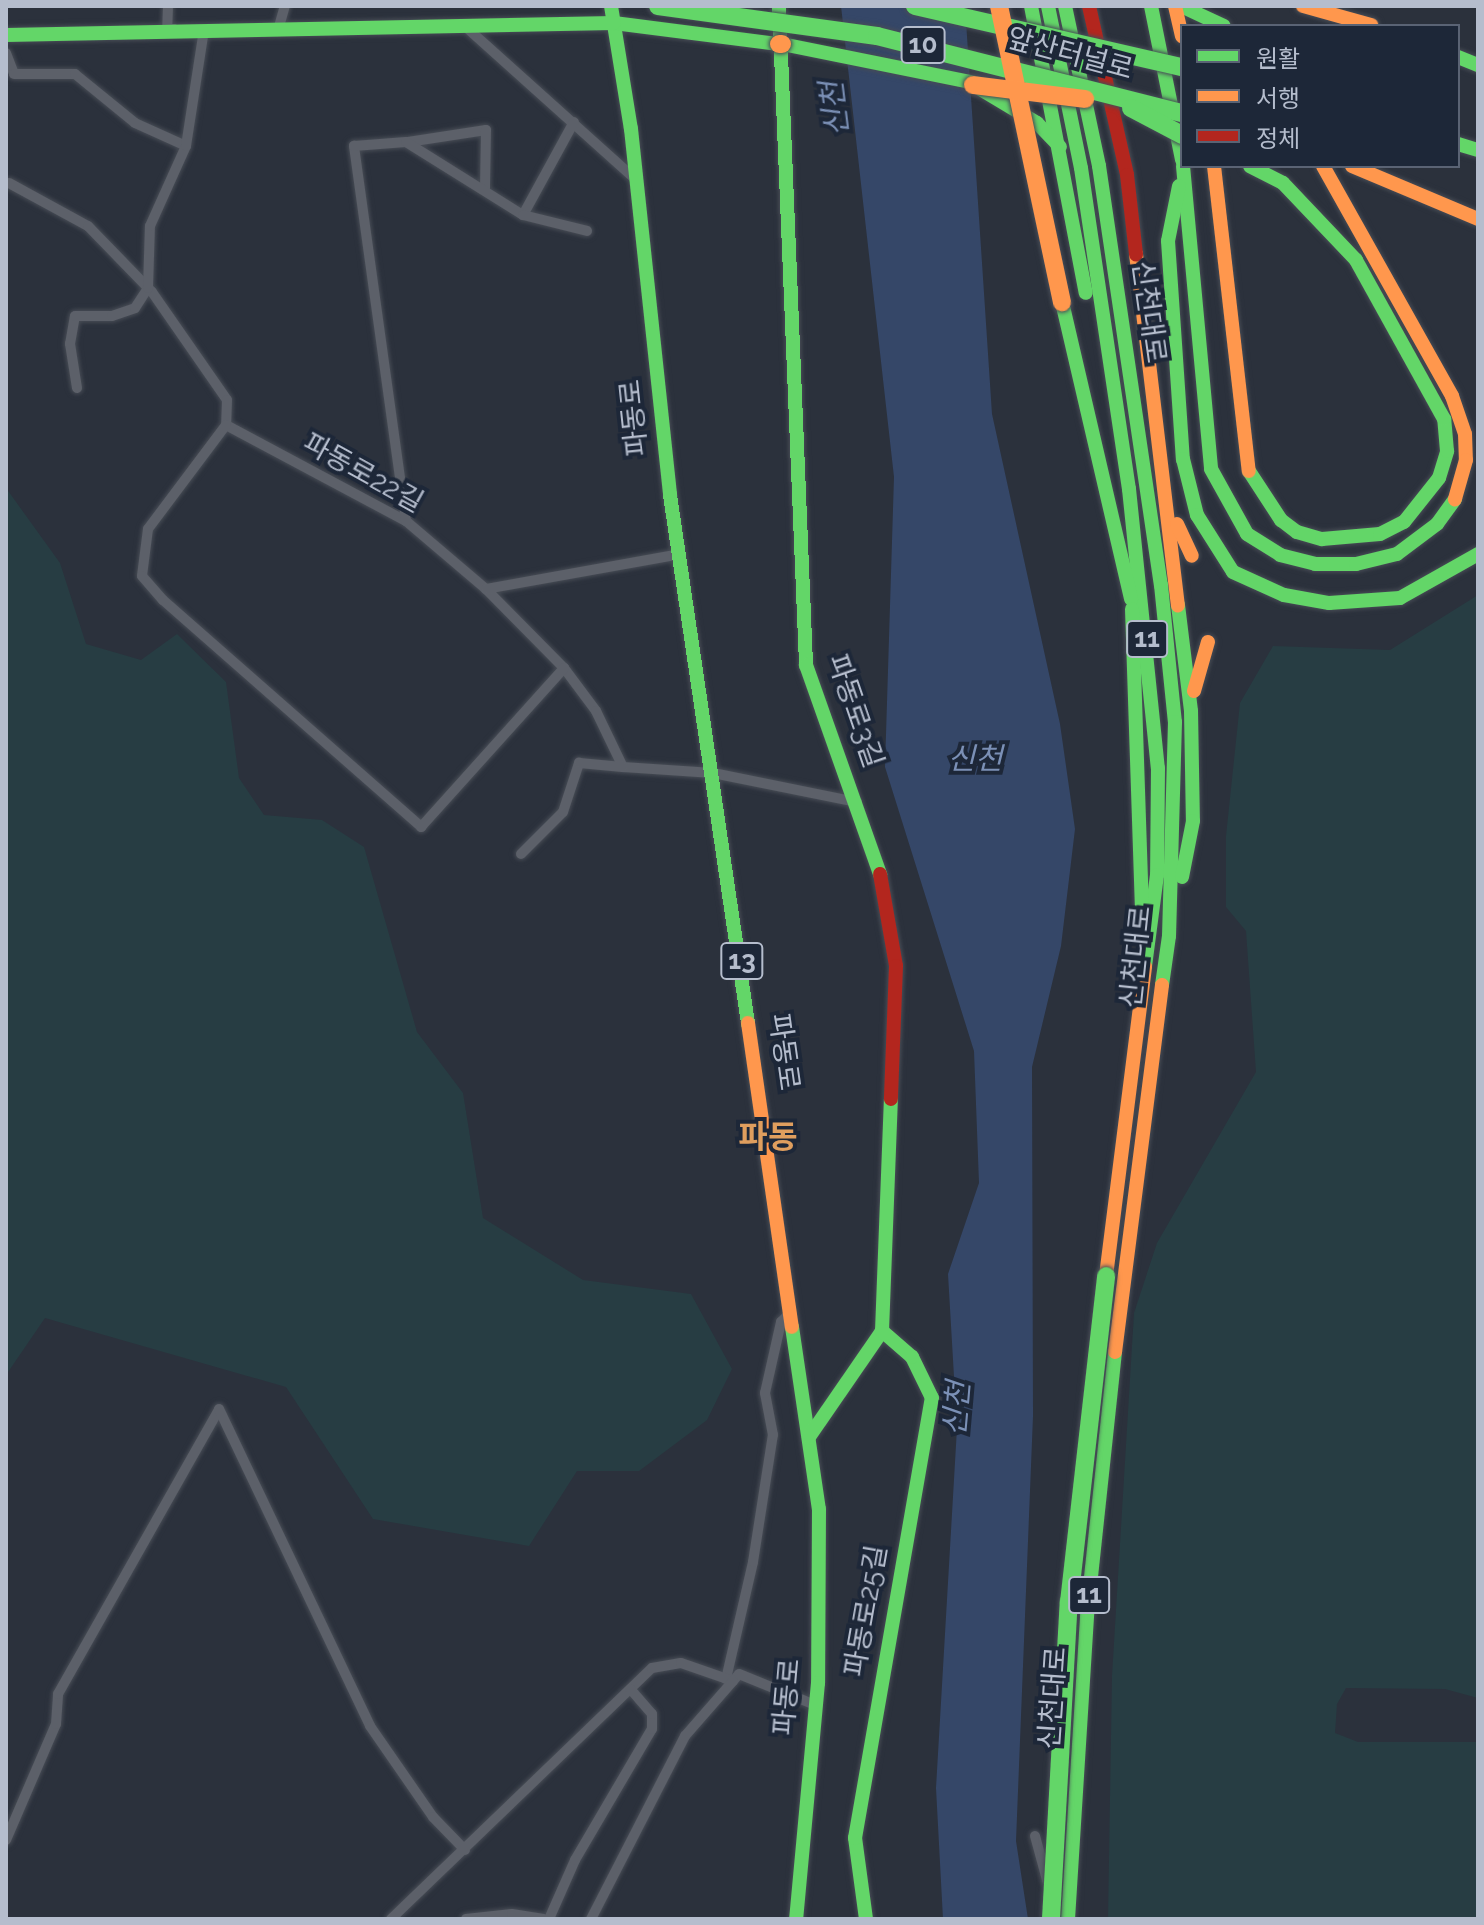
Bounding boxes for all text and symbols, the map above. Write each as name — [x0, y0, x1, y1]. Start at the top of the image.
street label: 앞산터널로 — [1003, 21, 1137, 87]
road number: 10 — [899, 23, 947, 67]
legend — [1180, 24, 1460, 168]
text: 원활 — [1256, 44, 1300, 73]
water label: 신천 — [814, 79, 856, 139]
text: 서행 — [1256, 84, 1300, 113]
text: 정체 — [1256, 124, 1300, 153]
street label: 신천대로 — [1125, 259, 1173, 365]
street label: 파동로 — [613, 378, 655, 458]
street label: 파동로22길 — [297, 426, 429, 520]
road number: 11 — [1125, 617, 1169, 661]
street label: 파동로3길 — [820, 650, 890, 772]
water label: 신천 — [947, 741, 1003, 777]
street label: 신천대로 — [1114, 904, 1158, 1010]
road number: 13 — [720, 939, 764, 983]
street label: 파동로 — [762, 1011, 806, 1093]
district label: 파동 — [739, 1118, 797, 1156]
water label: 신천 — [937, 1380, 977, 1438]
street label: 파동로25길 — [838, 1543, 894, 1679]
road number: 11 — [1067, 1573, 1111, 1617]
street label: 신천대로 — [1033, 1645, 1073, 1751]
street label: 파동로 — [767, 1657, 807, 1737]

